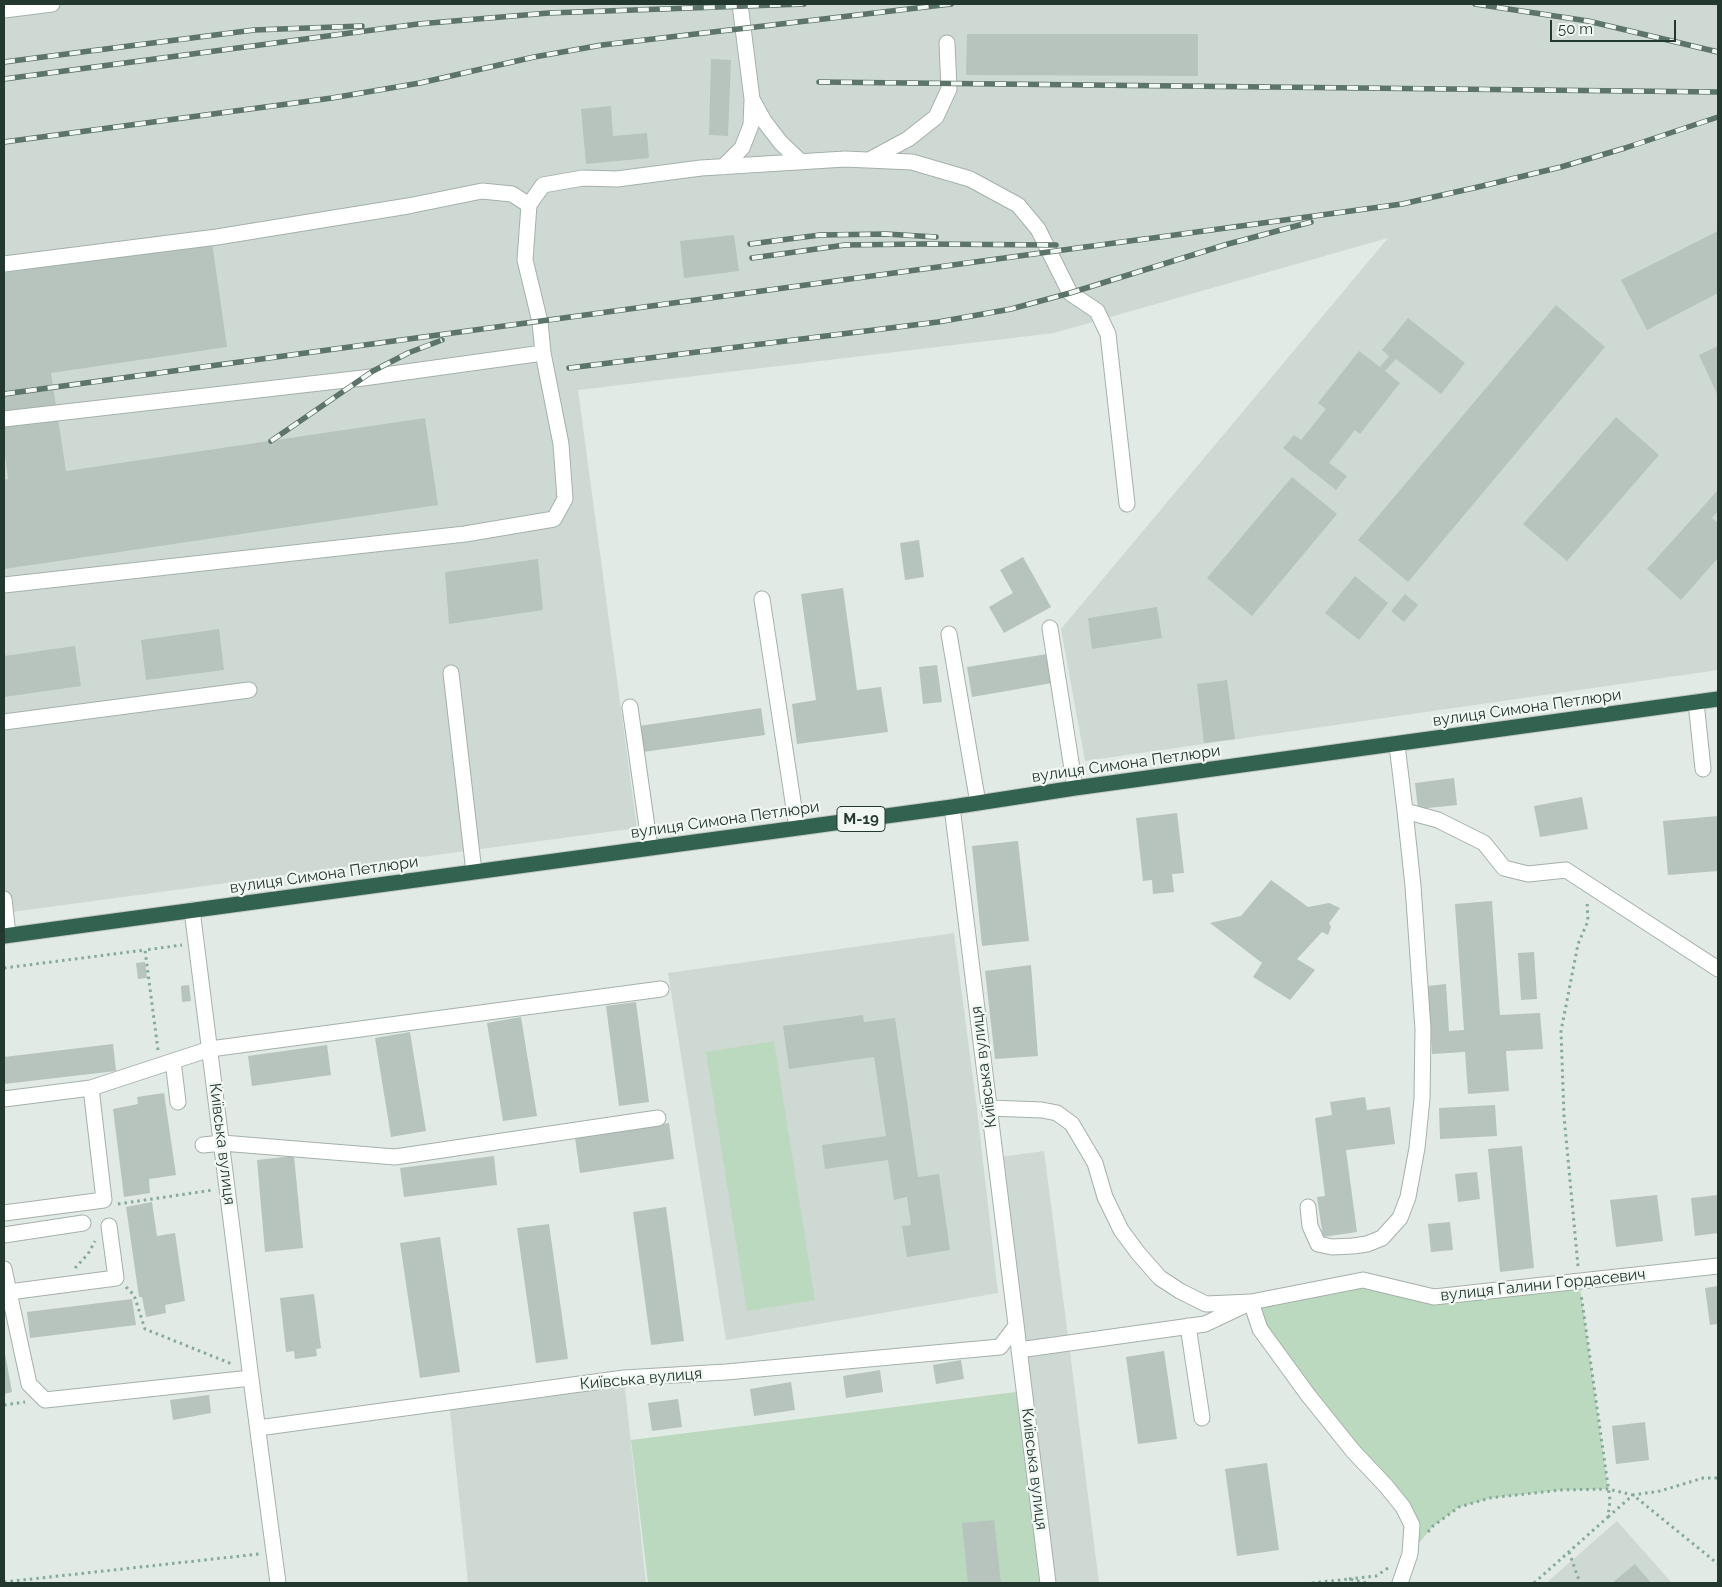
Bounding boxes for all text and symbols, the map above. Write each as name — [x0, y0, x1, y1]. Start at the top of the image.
scale bar — [1552, 10, 1678, 42]
text: 50 m — [1558, 20, 1593, 38]
street label: вулиця Симона Петлюри — [1431, 685, 1623, 731]
street label: вулиця Симона Петлюри — [1030, 741, 1222, 787]
street label: вулиця Симона Петлюри — [629, 797, 821, 843]
road number: М-19 — [837, 806, 885, 832]
street label: вулиця Симона Петлюри — [228, 852, 420, 898]
street label: Київська вулиця — [967, 1005, 1001, 1129]
street label: Київська вулиця — [205, 1082, 239, 1206]
street label: вулиця Галини Гордасевич — [1440, 1265, 1646, 1305]
street label: Київська вулиця — [579, 1364, 703, 1394]
street label: Київська вулиця — [1017, 1407, 1051, 1531]

